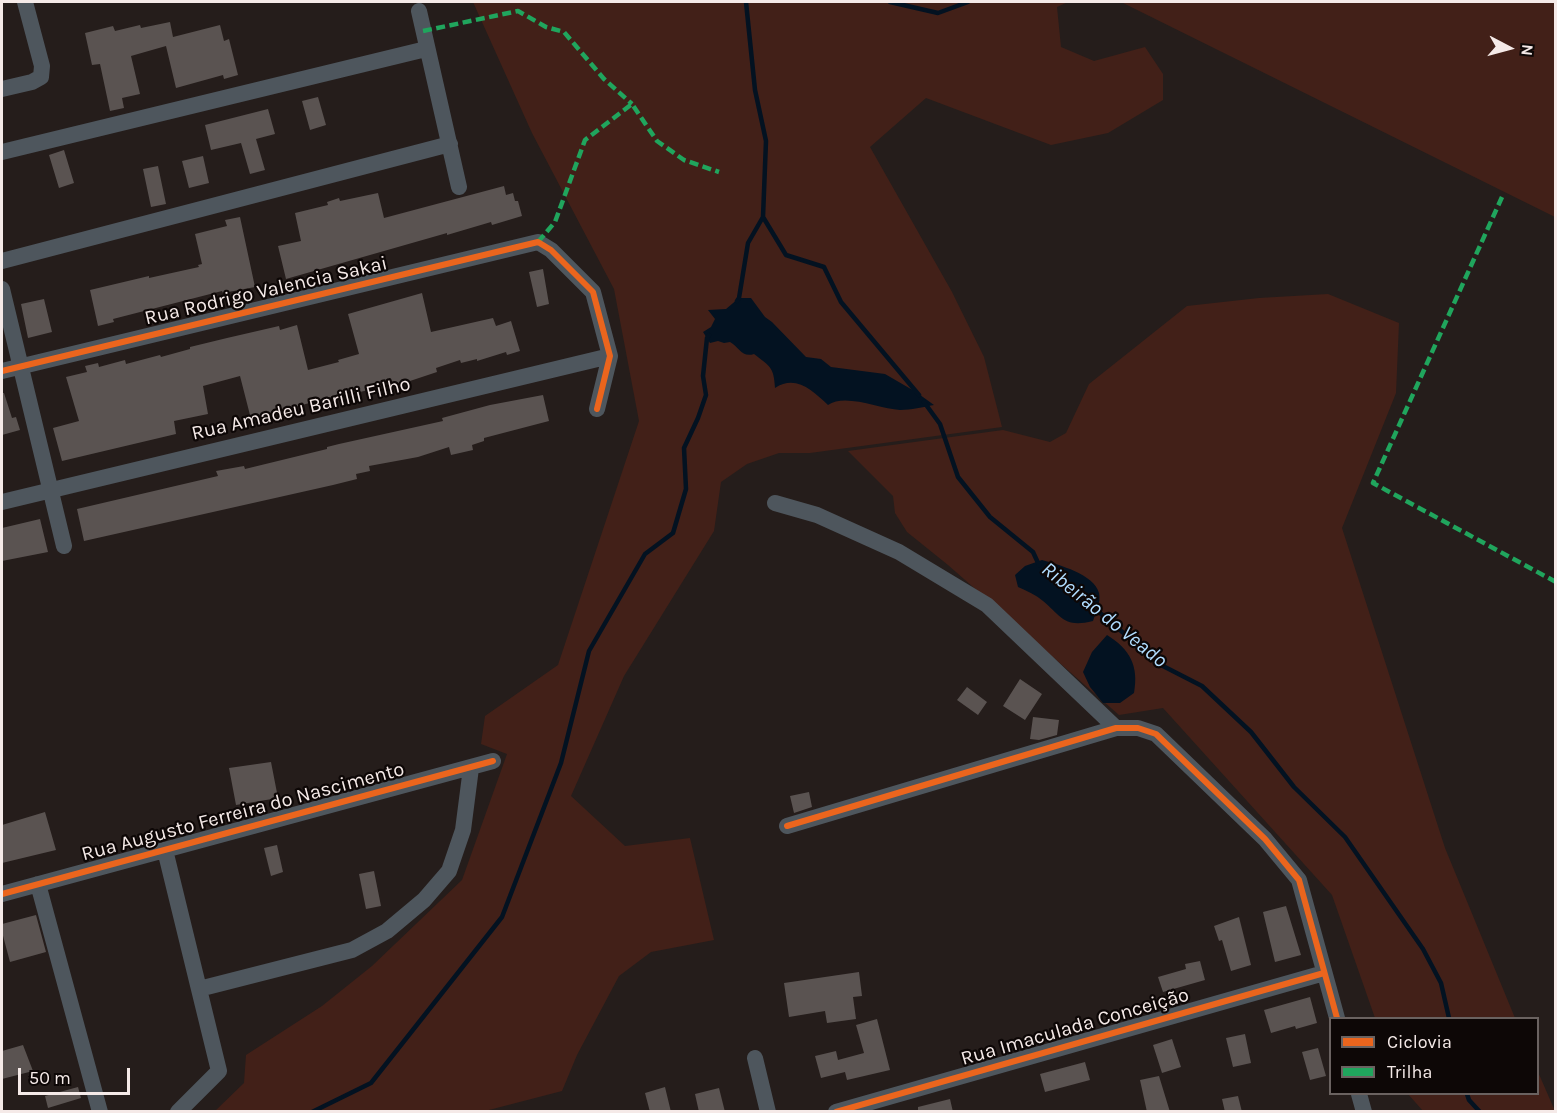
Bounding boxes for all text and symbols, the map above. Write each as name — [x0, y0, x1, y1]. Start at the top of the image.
north arrow — [1479, 18, 1539, 78]
text: N — [1517, 43, 1537, 57]
street label: Rua Rodrigo Valencia Sakai — [142, 251, 390, 331]
street label: Rua Amadeu Barilli Filho — [189, 372, 413, 446]
water label: Ribeirão do Veado — [1036, 557, 1172, 673]
street label: Rua Augusto Ferreira do Nascimento — [79, 757, 407, 867]
street label: Rua Imaculada Conceição — [958, 983, 1192, 1071]
legend — [1329, 1017, 1539, 1095]
text: Ciclovia — [1387, 1031, 1452, 1053]
scale bar — [21, 1056, 134, 1094]
text: Trilha — [1387, 1061, 1432, 1083]
text: 50 m — [29, 1067, 71, 1089]

